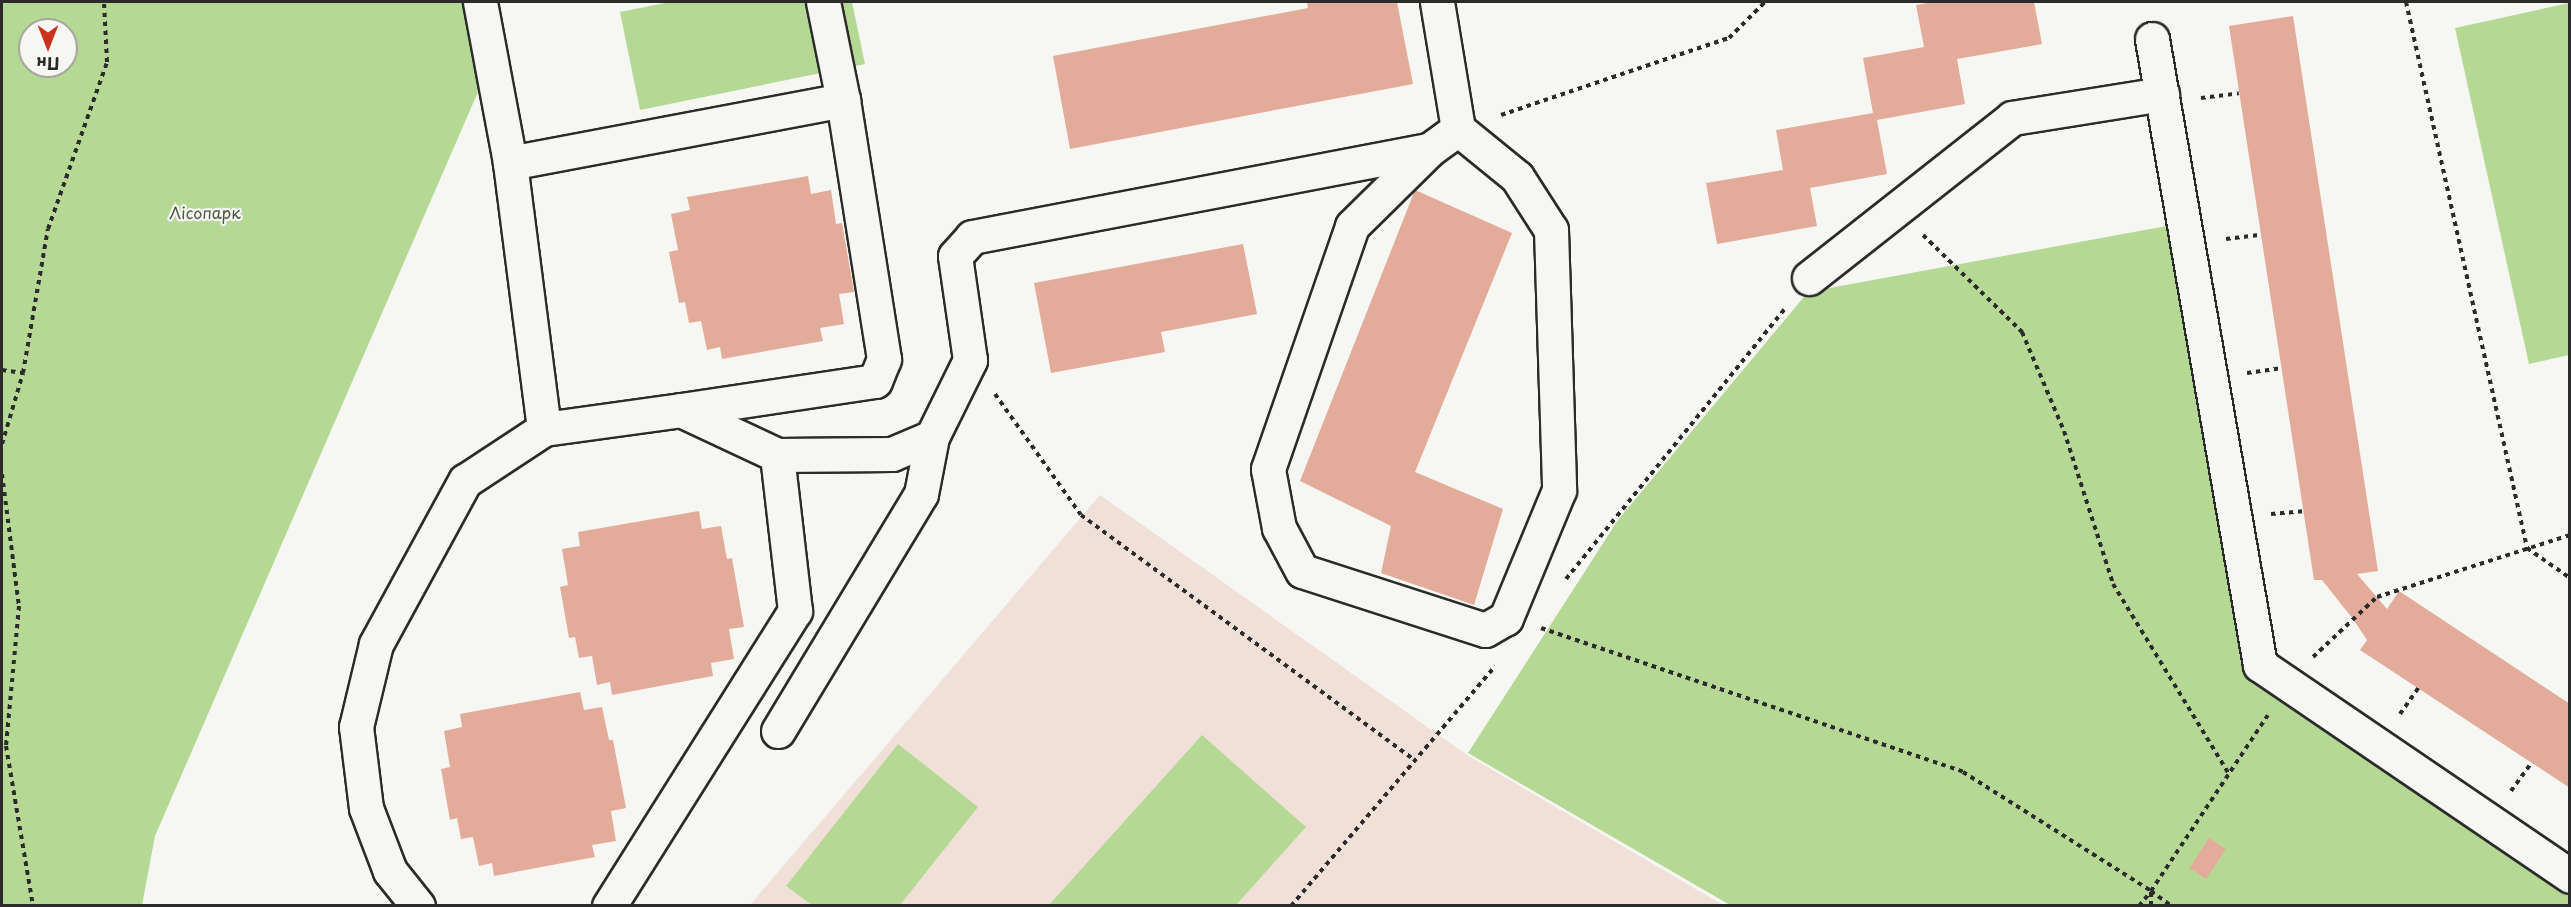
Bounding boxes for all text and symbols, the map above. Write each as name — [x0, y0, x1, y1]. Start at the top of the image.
north arrow — [18, 18, 78, 78]
text: Пн — [36, 52, 60, 76]
park label: Лісопарк — [169, 202, 241, 222]

